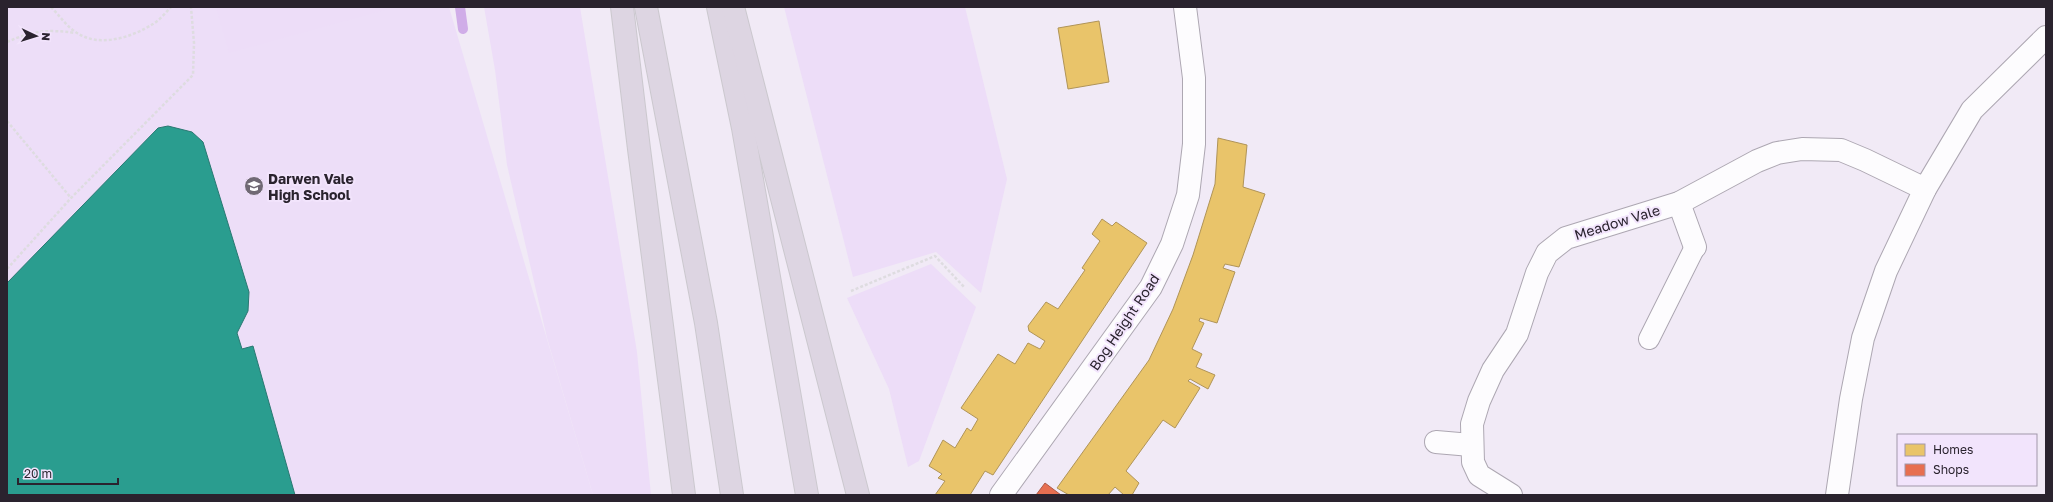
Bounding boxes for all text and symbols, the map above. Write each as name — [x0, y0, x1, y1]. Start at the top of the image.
north arrow — [16, 16, 56, 56]
text: N — [40, 32, 53, 41]
place label: Darwen Vale High School — [268, 170, 354, 203]
school or university icon: Darwen Vale High School — [243, 175, 265, 197]
street label: Meadow Vale — [1572, 201, 1662, 243]
street label: Bog Height Road — [1085, 270, 1163, 374]
legend — [1897, 434, 2037, 486]
text: Homes — [1933, 442, 1973, 457]
scale bar — [18, 460, 118, 486]
text: Shops — [1933, 462, 1969, 477]
text: 20 m — [24, 466, 52, 481]

